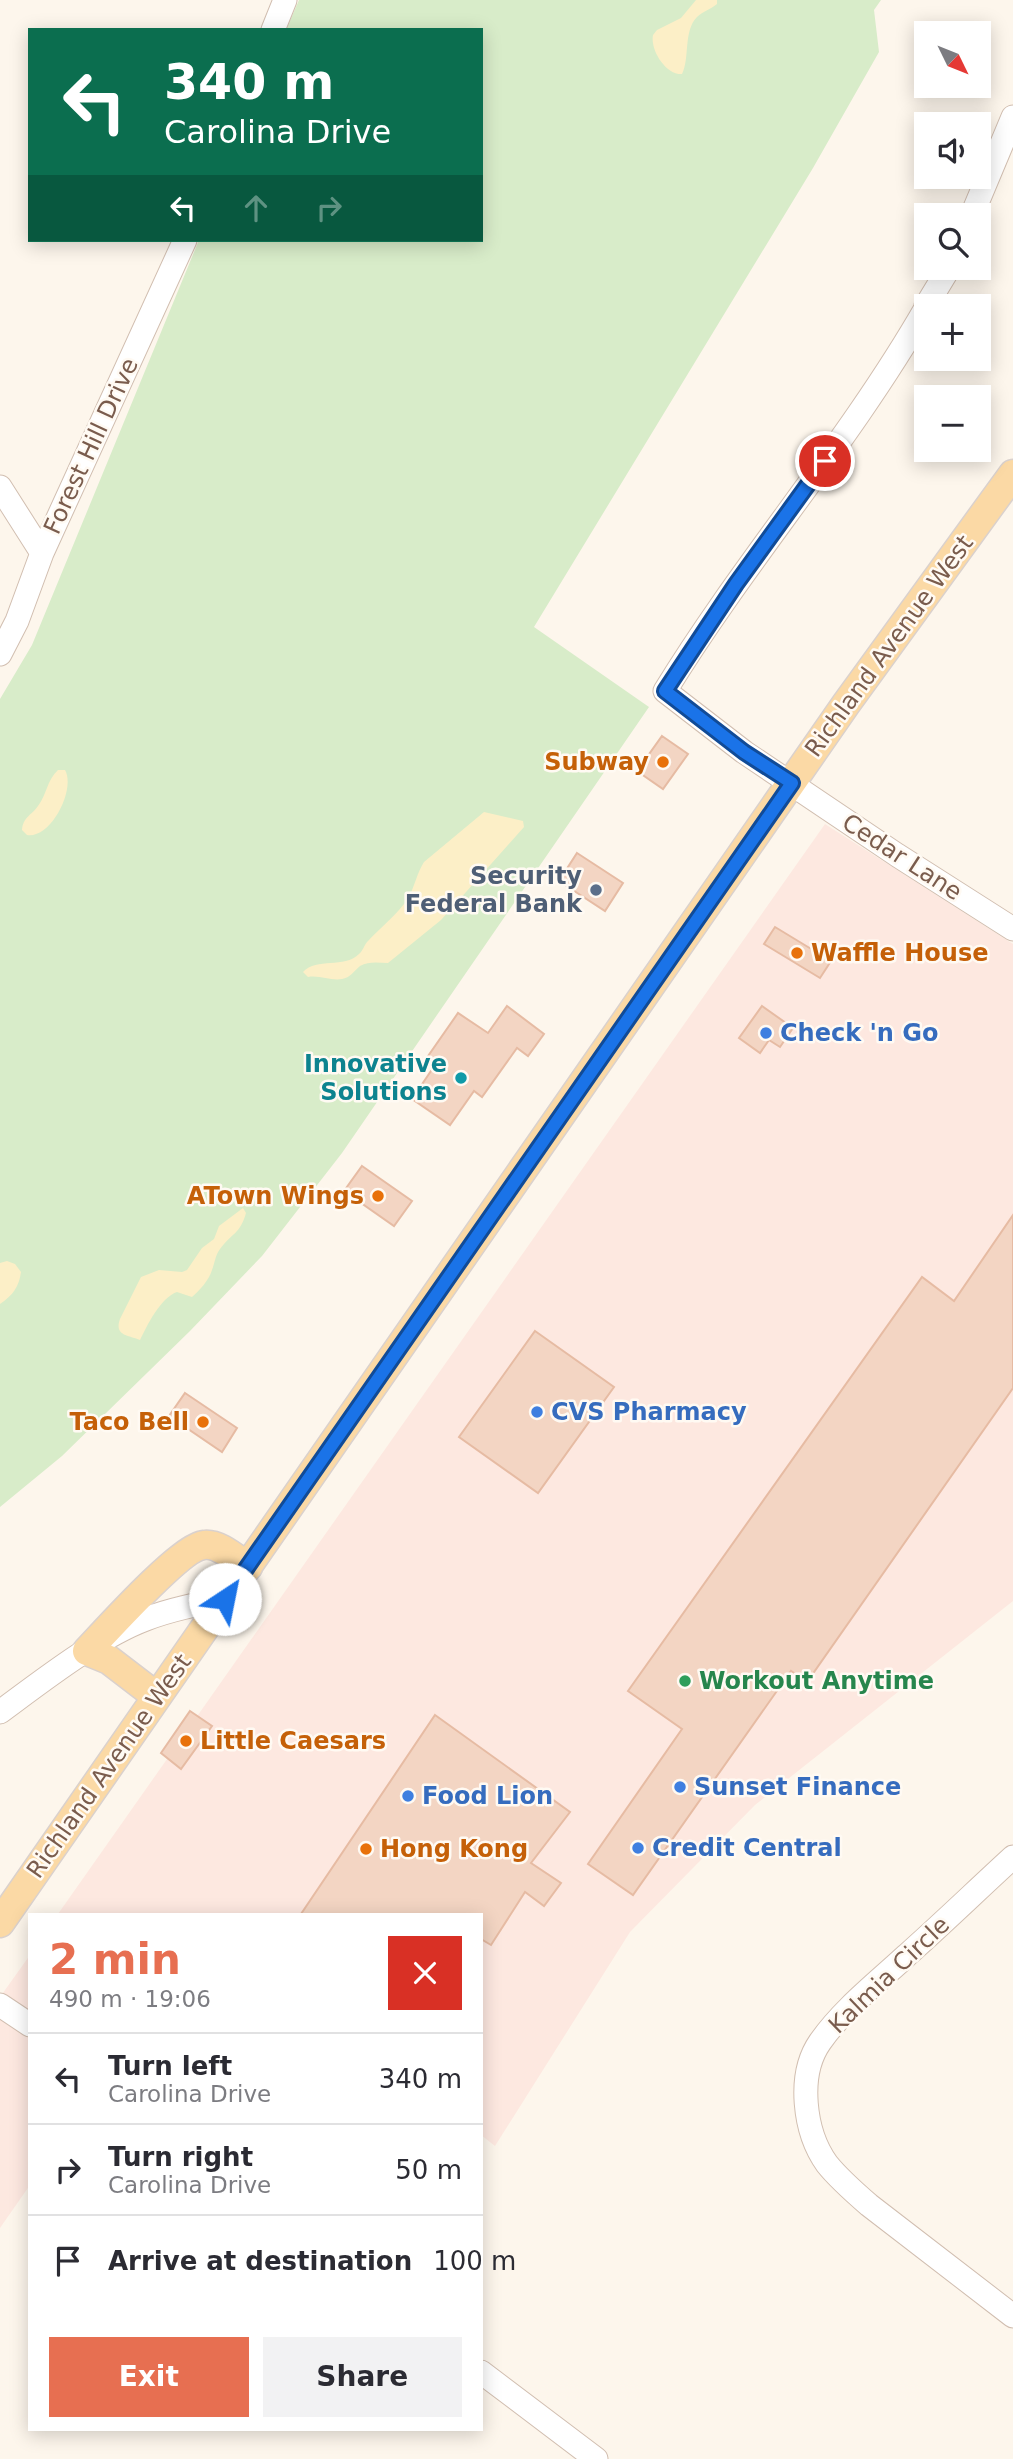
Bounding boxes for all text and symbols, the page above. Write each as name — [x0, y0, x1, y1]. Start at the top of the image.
north arrow — [914, 21, 990, 98]
map controls — [914, 21, 991, 462]
text: 340 m — [164, 54, 334, 111]
icon: left — [49, 56, 140, 147]
button: sound — [914, 112, 991, 189]
text: Carolina Drive — [164, 113, 391, 151]
icon: left — [164, 189, 202, 227]
icon: ahead — [237, 189, 275, 227]
icon: right — [310, 189, 348, 227]
button: search — [914, 203, 991, 280]
button: + — [914, 294, 991, 371]
street label: Forest Hill Drive — [38, 354, 144, 538]
button: − — [914, 385, 991, 462]
pin — [795, 431, 855, 491]
icon: arrive — [806, 442, 844, 480]
street label: Richland Avenue West — [799, 530, 979, 762]
place label: Subway — [544, 748, 649, 776]
marker: Subway — [655, 754, 671, 770]
street label: Cedar Lane — [837, 808, 967, 906]
place label: Security Federal Bank — [405, 862, 583, 918]
marker: Security Federal Bank — [588, 882, 604, 898]
place label: Waffle House — [811, 939, 988, 967]
marker: Waffle House — [789, 945, 805, 961]
place label: Check 'n Go — [780, 1019, 939, 1047]
marker: Check 'n Go — [758, 1025, 774, 1041]
place label: Innovative Solutions — [304, 1050, 447, 1106]
marker: Innovative Solutions — [453, 1070, 469, 1086]
place label: ATown Wings — [187, 1182, 364, 1210]
marker: ATown Wings — [370, 1188, 386, 1204]
place label: CVS Pharmacy — [551, 1398, 747, 1426]
marker: CVS Pharmacy — [529, 1404, 545, 1420]
place label: Taco Bell — [69, 1408, 189, 1436]
marker: Taco Bell — [195, 1414, 211, 1430]
position arrow — [188, 1562, 262, 1636]
street label: Richland Avenue West — [21, 1649, 197, 1883]
place label: Workout Anytime — [699, 1667, 934, 1695]
marker: Workout Anytime — [677, 1673, 693, 1689]
place label: Little Caesars — [200, 1727, 386, 1755]
marker: Little Caesars — [178, 1733, 194, 1749]
place label: Sunset Finance — [694, 1773, 901, 1801]
marker: Sunset Finance — [672, 1779, 688, 1795]
place label: Food Lion — [422, 1782, 553, 1810]
marker: Food Lion — [400, 1788, 416, 1804]
place label: Credit Central — [652, 1834, 842, 1862]
place label: Hong Kong — [380, 1835, 528, 1863]
marker: Credit Central — [630, 1840, 646, 1856]
marker: Hong Kong — [358, 1841, 374, 1857]
street label: Kalmia Circle — [823, 1911, 955, 2039]
text: 2 min — [49, 1935, 181, 1984]
button: close — [388, 1936, 462, 2010]
text: 490 m · 19:06 — [49, 1986, 211, 2012]
text: Turn left — [108, 2051, 232, 2081]
icon: left — [49, 2060, 87, 2098]
text: 340 m — [379, 2064, 462, 2094]
text: Carolina Drive — [108, 2081, 271, 2107]
text: Turn right — [108, 2142, 253, 2172]
icon: right — [49, 2151, 87, 2189]
text: 50 m — [395, 2155, 462, 2185]
text: Carolina Drive — [108, 2172, 271, 2198]
icon: arrive — [49, 2242, 87, 2280]
text: Arrive at destination — [108, 2246, 412, 2276]
text: 100 m — [433, 2246, 516, 2276]
button: Exit — [49, 2337, 249, 2417]
button: Share — [263, 2337, 462, 2417]

